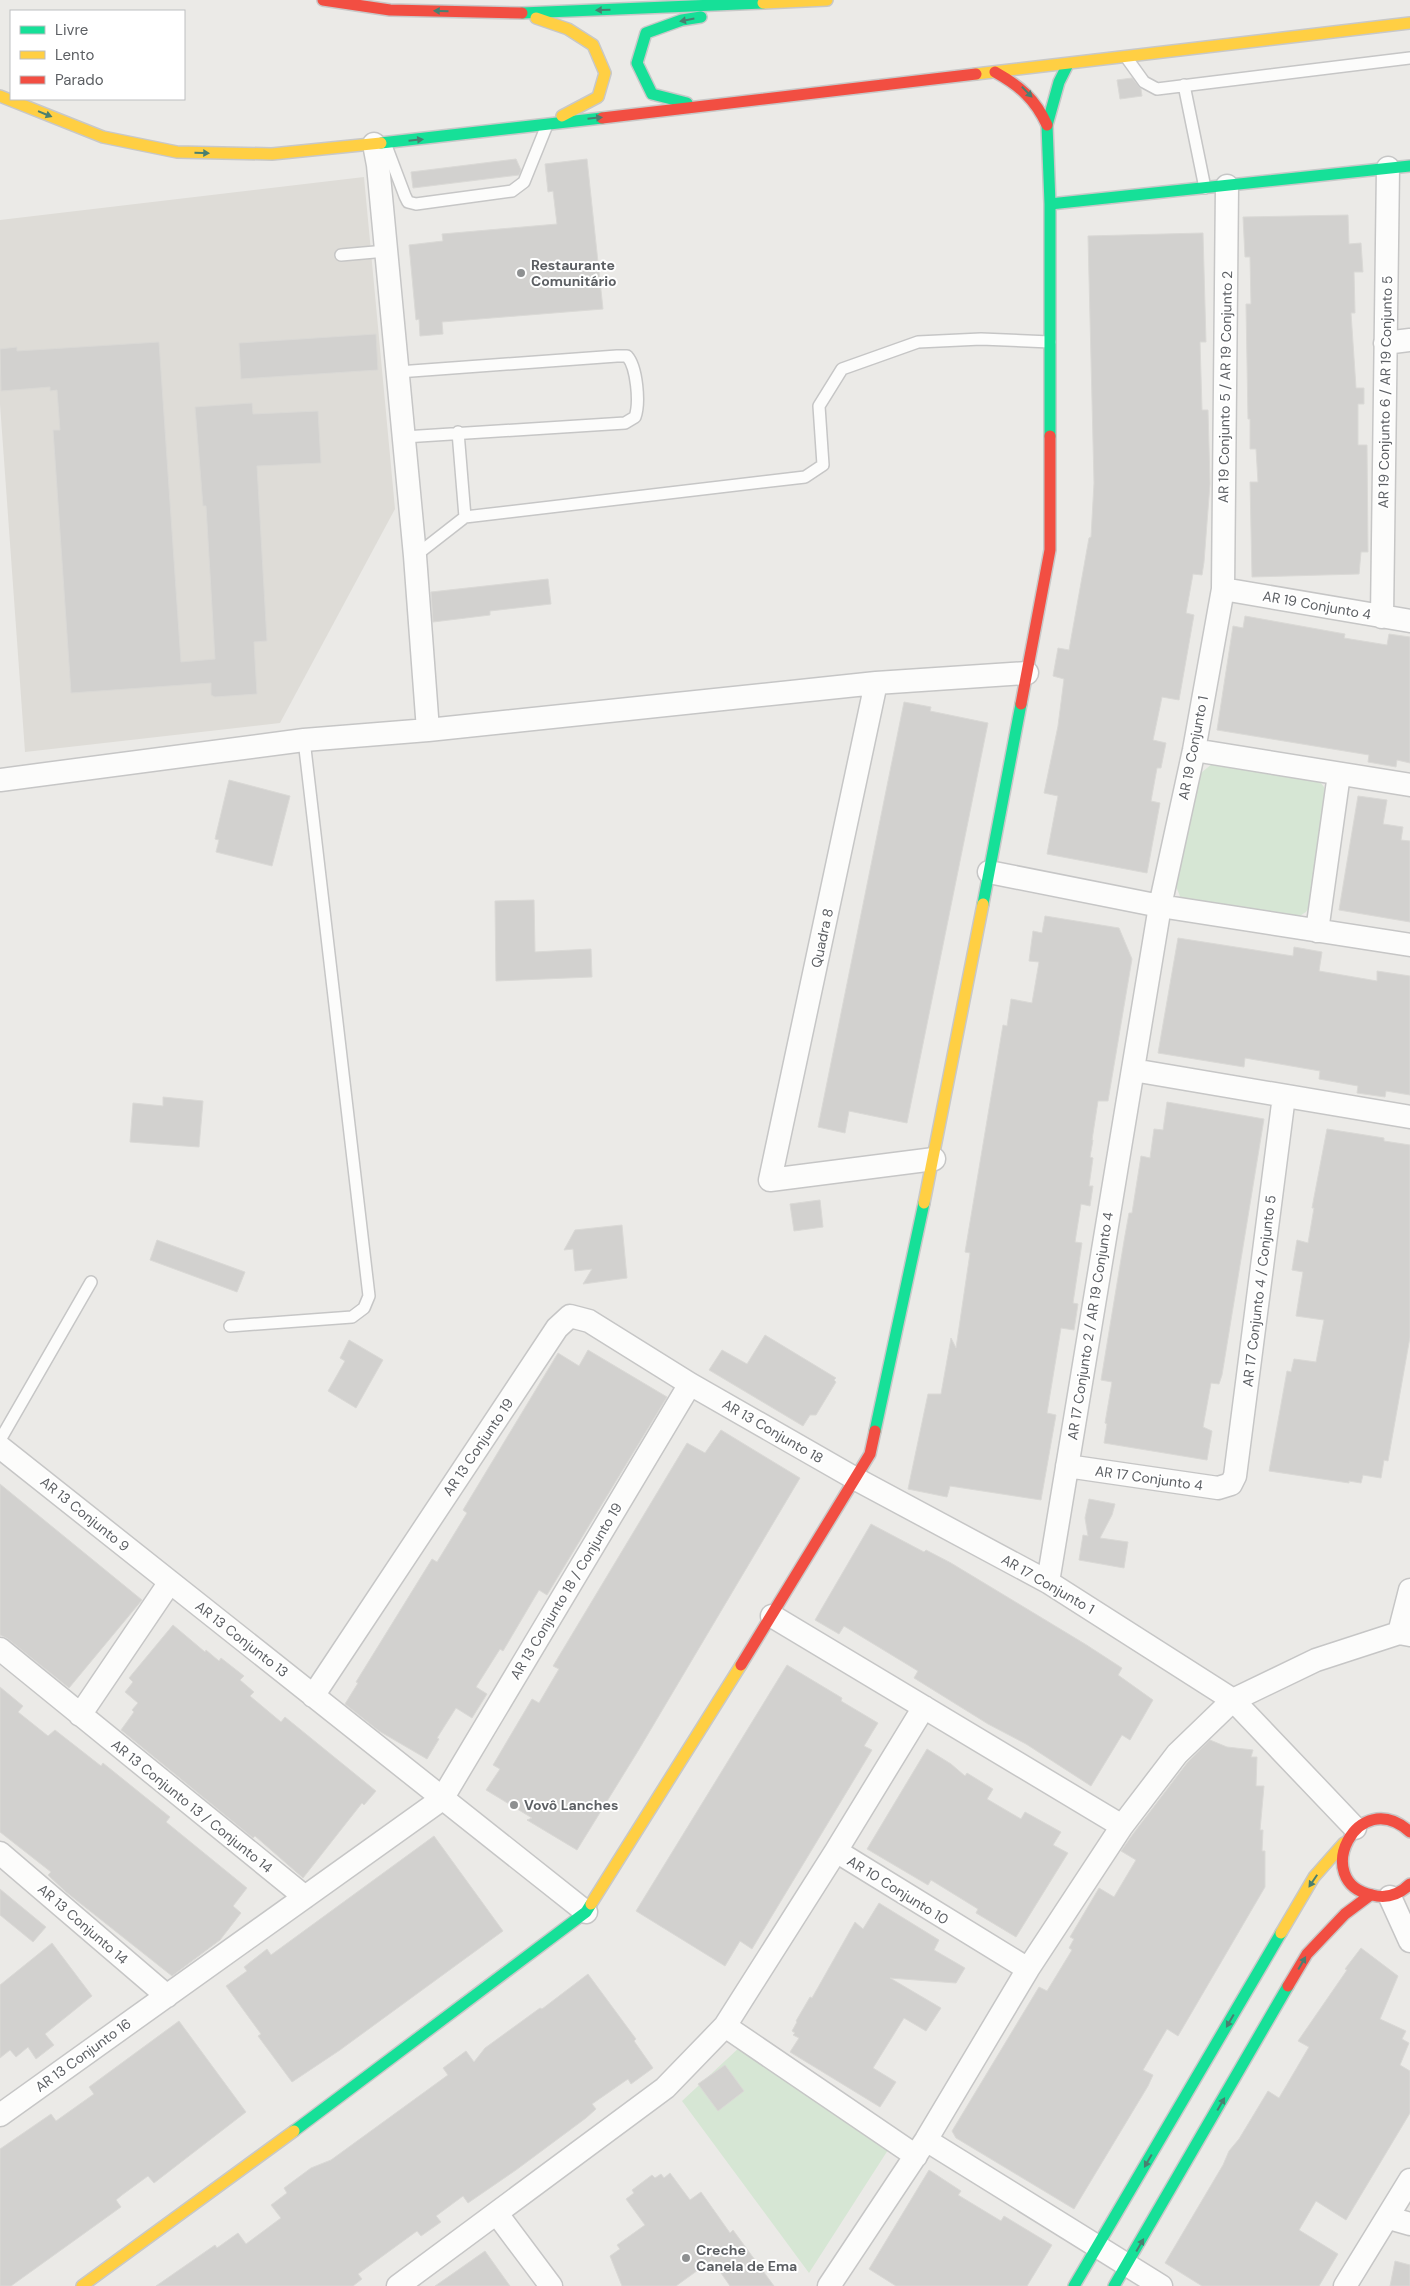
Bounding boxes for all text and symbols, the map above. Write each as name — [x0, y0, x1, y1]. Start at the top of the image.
one-way arrow — [595, 6, 611, 14]
one-way arrow — [433, 7, 449, 15]
legend — [10, 10, 185, 100]
one-way arrow — [679, 16, 694, 24]
text: Livre — [55, 20, 88, 40]
text: Lento — [55, 45, 94, 65]
text: Parado — [55, 70, 104, 90]
one-way arrow — [1021, 86, 1033, 98]
one-way arrow — [38, 110, 53, 118]
one-way arrow — [587, 114, 603, 122]
one-way arrow — [408, 135, 424, 143]
one-way arrow — [194, 149, 210, 157]
place label: Restaurante Comunitário — [531, 256, 617, 290]
marker: Restaurante Comunitário — [515, 267, 527, 279]
street label: AR 19 Conjunto 5 / AR 19 Conjunto 2 — [1214, 271, 1236, 503]
street label: AR 19 Conjunto 6 / AR 19 Conjunto 5 — [1374, 275, 1396, 509]
street label: AR 19 Conjunto 4 — [1261, 587, 1373, 623]
street label: AR 19 Conjunto 1 — [1174, 694, 1212, 802]
street label: Quadra 8 — [807, 907, 837, 969]
street label: AR 17 Conjunto 4 / Conjunto 5 — [1238, 1194, 1280, 1388]
street label: AR 17 Conjunto 2 / AR 19 Conjunto 4 — [1063, 1210, 1117, 1441]
street label: AR 13 Conjunto 19 — [439, 1395, 517, 1499]
street label: AR 13 Conjunto 18 — [719, 1395, 827, 1467]
street label: AR 17 Conjunto 4 — [1094, 1462, 1204, 1495]
street label: AR 13 Conjunto 9 — [37, 1473, 133, 1556]
street label: AR 13 Conjunto 18 / Conjunto 19 — [506, 1499, 626, 1683]
street label: AR 17 Conjunto 1 — [998, 1550, 1098, 1618]
street label: AR 13 Conjunto 13 — [192, 1597, 292, 1681]
street label: AR 13 Conjunto 13 / Conjunto 14 — [108, 1735, 277, 1877]
place label: Vovô Lanches — [524, 1796, 618, 1814]
marker: Vovô Lanches — [508, 1799, 520, 1811]
street label: AR 10 Conjunto 10 — [844, 1852, 952, 1928]
one-way arrow — [1308, 1874, 1317, 1888]
street label: AR 13 Conjunto 14 — [34, 1880, 132, 1968]
one-way arrow — [1298, 1956, 1306, 1970]
one-way arrow — [1226, 2013, 1234, 2028]
street label: AR 13 Conjunto 16 — [32, 2014, 134, 2096]
one-way arrow — [1216, 2097, 1225, 2110]
one-way arrow — [1143, 2154, 1152, 2167]
one-way arrow — [1135, 2238, 1144, 2251]
place label: Creche Canela de Ema — [696, 2241, 797, 2275]
marker: Creche Canela de Ema — [680, 2252, 692, 2264]

